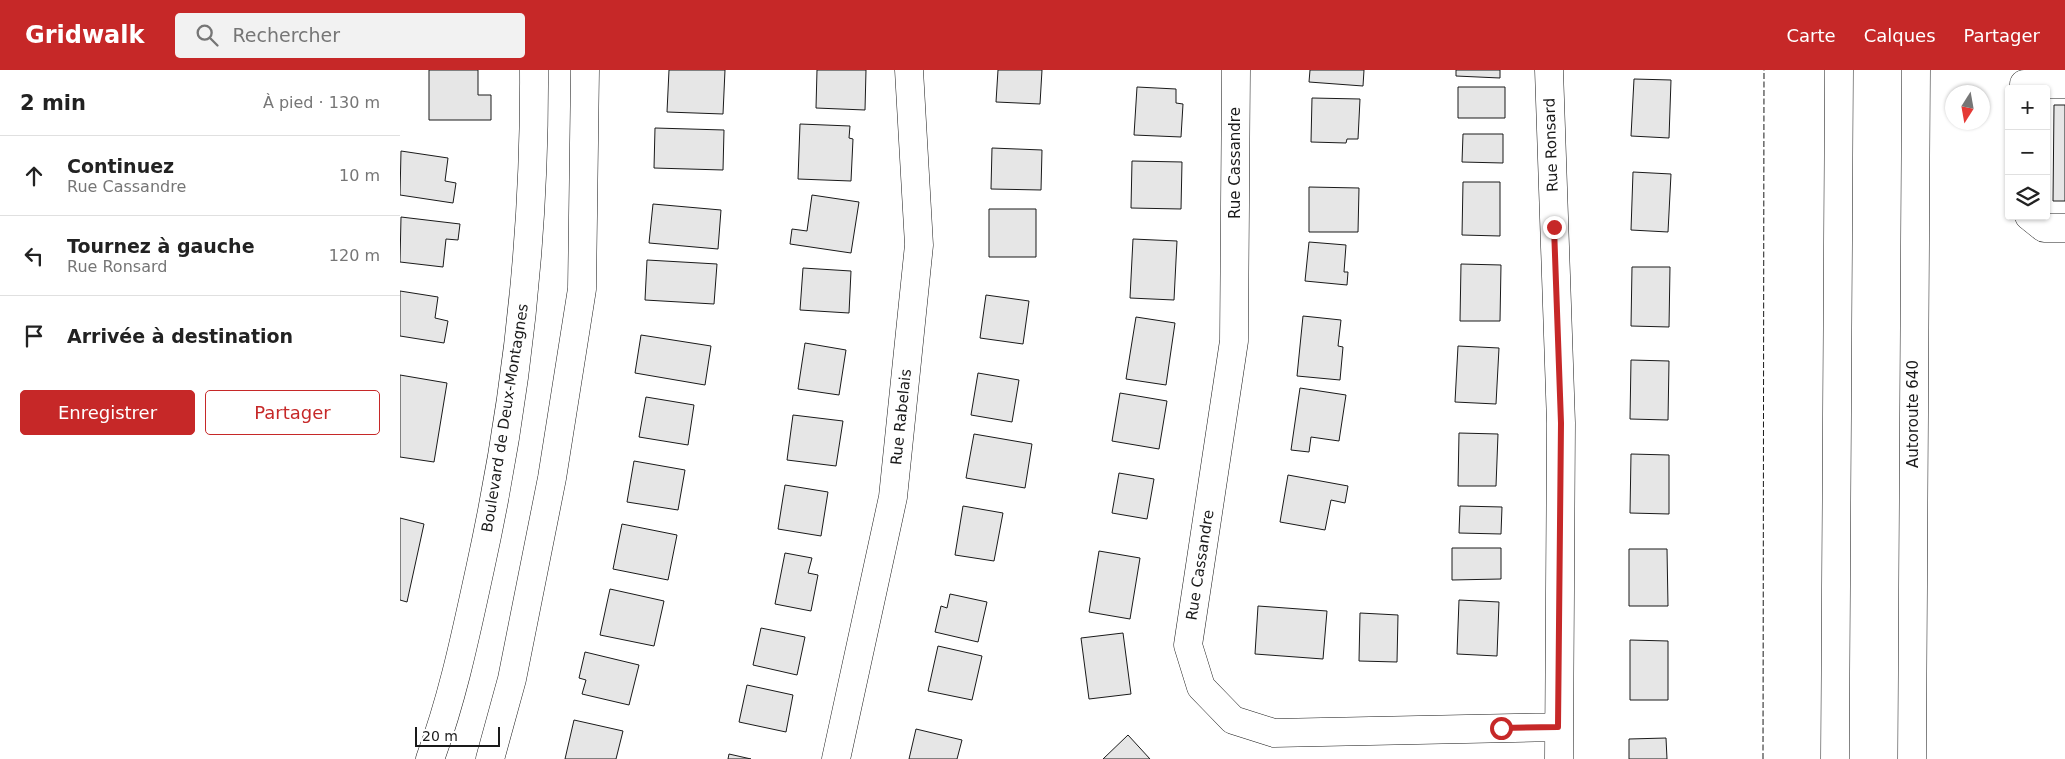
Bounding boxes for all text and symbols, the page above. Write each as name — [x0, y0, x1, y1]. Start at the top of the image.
search box — [175, 13, 525, 58]
text: Gridwalk — [25, 21, 145, 49]
icon: search — [193, 21, 221, 49]
text: Rechercher — [233, 24, 340, 46]
text: Carte — [1787, 25, 1836, 46]
text: Calques — [1864, 25, 1936, 46]
text: Partager — [1964, 25, 2040, 46]
north arrow — [1945, 85, 1990, 130]
map controls — [2005, 85, 2050, 220]
button: + — [2005, 85, 2050, 130]
text: 2 min — [20, 91, 86, 115]
text: À pied · 130 m — [263, 93, 380, 112]
street label: Rue Ronsard — [1540, 98, 1562, 192]
street label: Rue Cassandre — [1226, 107, 1244, 219]
button: − — [2005, 130, 2050, 175]
text: Continuez — [67, 155, 174, 177]
icon: ahead — [20, 162, 48, 190]
text: 10 m — [339, 166, 380, 185]
button: layers — [2005, 175, 2050, 220]
text: Rue Cassandre — [67, 177, 186, 196]
route end — [1543, 216, 1566, 239]
text: Tournez à gauche — [67, 235, 255, 257]
icon: left — [20, 242, 48, 270]
text: 120 m — [329, 246, 380, 265]
text: Rue Ronsard — [67, 257, 167, 276]
street label: Boulevard de Deux-Montagnes — [478, 302, 532, 534]
icon: arrive — [20, 322, 48, 350]
text: Arrivée à destination — [67, 325, 293, 347]
street label: Autoroute 640 — [1904, 360, 1922, 468]
street label: Rue Rabelais — [887, 368, 915, 466]
button: Enregistrer — [20, 390, 195, 435]
button: Partager — [205, 390, 380, 435]
street label: Rue Cassandre — [1182, 508, 1218, 622]
route start — [1490, 717, 1513, 740]
scale bar — [415, 724, 500, 747]
text: 20 m — [422, 728, 458, 744]

